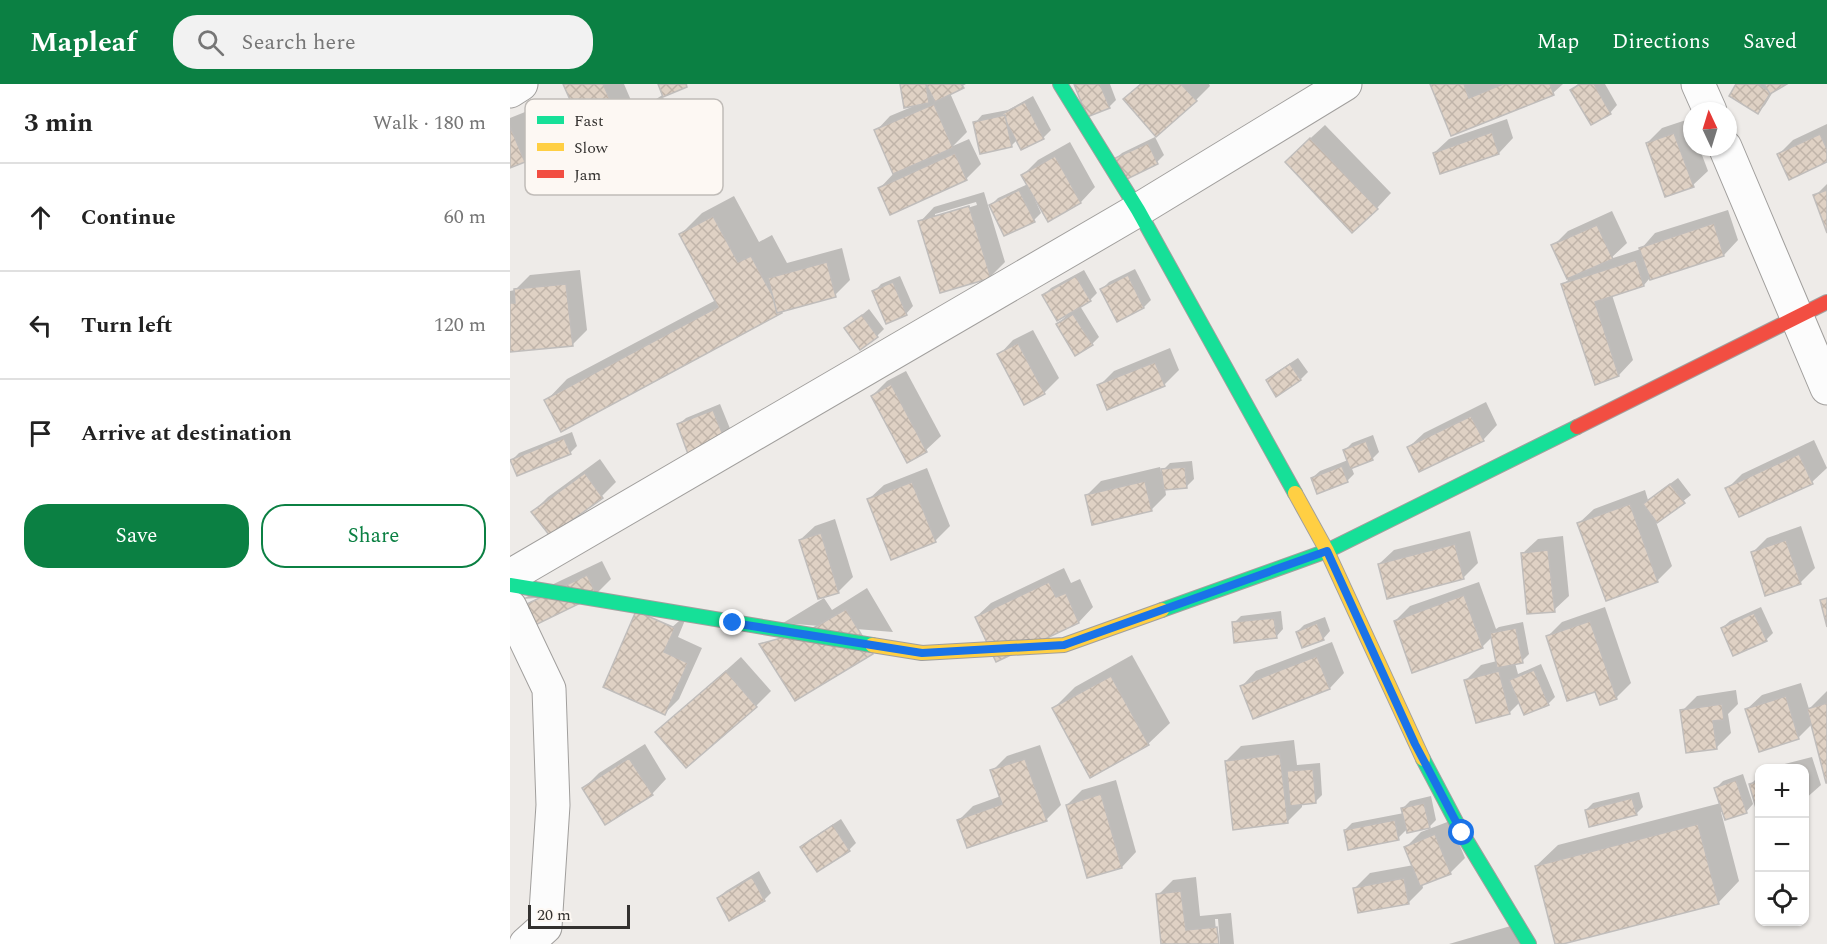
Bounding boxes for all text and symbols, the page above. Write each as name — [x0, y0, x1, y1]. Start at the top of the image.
search box — [173, 15, 593, 69]
text: Mapleaf — [30, 21, 137, 64]
icon: search — [194, 26, 227, 59]
text: Search here — [242, 26, 356, 59]
text: Map — [1537, 26, 1579, 58]
text: Directions — [1612, 26, 1710, 58]
text: Saved — [1743, 26, 1797, 58]
legend — [525, 99, 723, 195]
north arrow — [1683, 102, 1737, 156]
text: 3 min — [24, 103, 93, 143]
text: Walk · 180 m — [373, 108, 486, 138]
text: Fast — [574, 109, 604, 133]
text: Slow — [574, 136, 609, 160]
text: Jam — [574, 163, 602, 187]
icon: ahead — [24, 201, 57, 234]
text: Continue — [81, 201, 176, 234]
text: 60 m — [444, 202, 486, 232]
icon: left — [24, 309, 57, 342]
text: Turn left — [81, 309, 173, 342]
text: 120 m — [434, 310, 486, 340]
icon: arrive — [24, 417, 57, 450]
text: Arrive at destination — [81, 417, 292, 450]
button: Save — [24, 504, 249, 568]
button: Share — [261, 504, 486, 568]
route end — [719, 609, 745, 635]
map controls — [1755, 764, 1809, 926]
button: + — [1755, 764, 1809, 818]
button: − — [1755, 818, 1809, 872]
route start — [1448, 819, 1474, 845]
button: locate — [1755, 872, 1809, 926]
scale bar — [528, 902, 630, 930]
text: 20 m — [537, 903, 571, 927]

